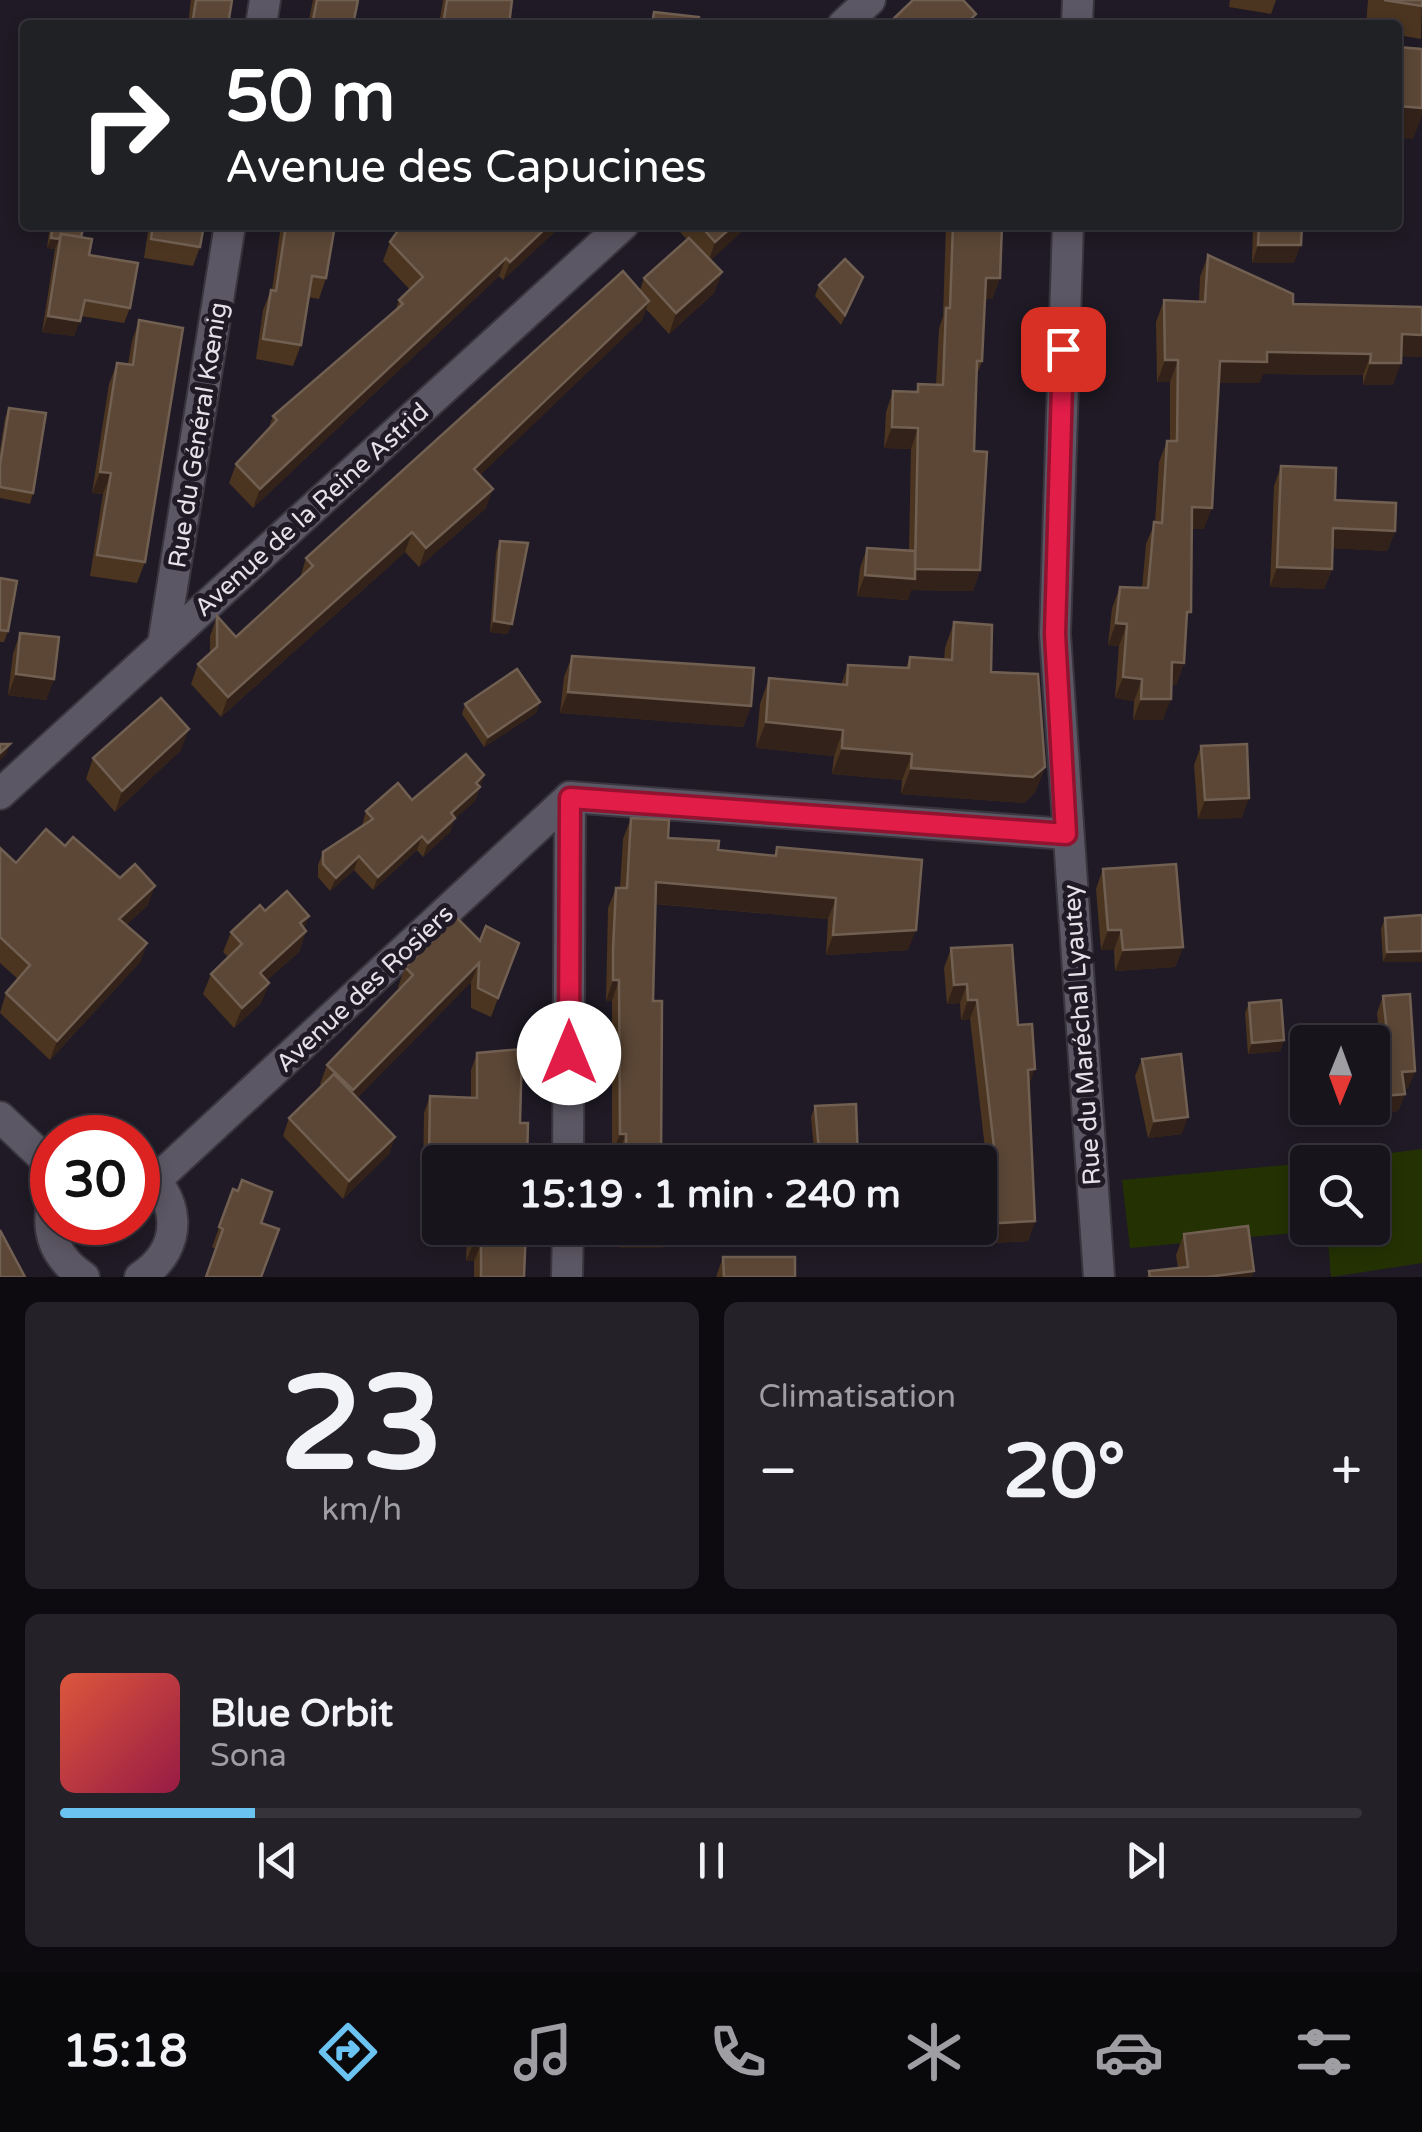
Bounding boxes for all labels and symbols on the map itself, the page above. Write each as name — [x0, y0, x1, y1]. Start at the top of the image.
street label: Rue du Général Kœnig — [162, 300, 234, 570]
pin — [1021, 307, 1106, 392]
street label: Avenue de la Reine Astrid — [188, 397, 435, 623]
street label: Rue du Maréchal Lyautey — [1057, 883, 1107, 1186]
street label: Avenue des Rosiers — [270, 899, 460, 1079]
position arrow — [517, 1001, 621, 1105]
north arrow — [1290, 1025, 1390, 1125]
speed limit sign: 30 — [30, 1115, 160, 1245]

